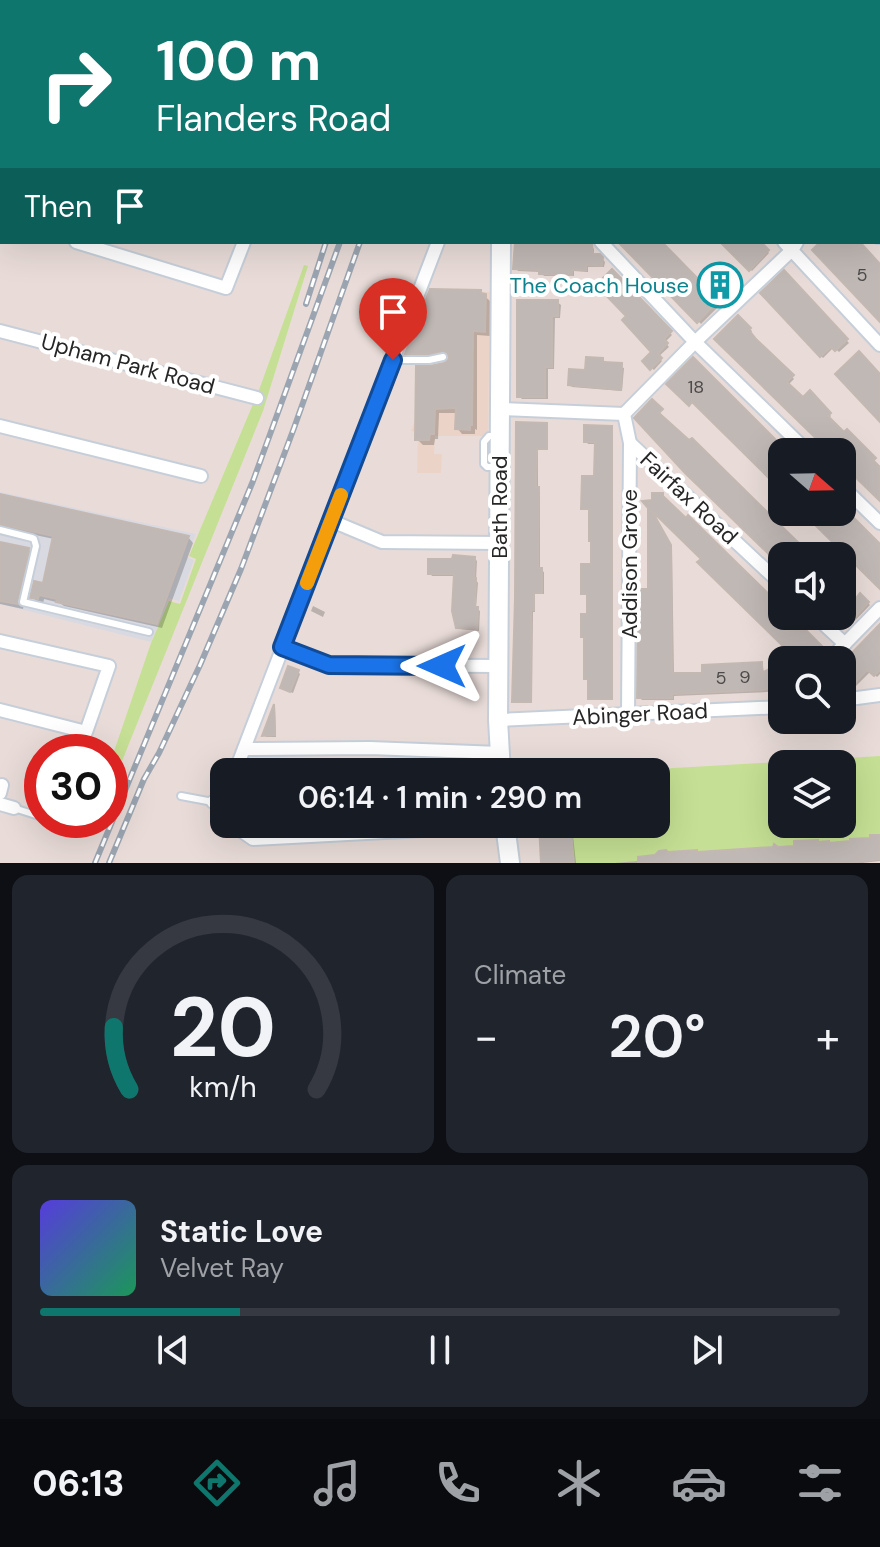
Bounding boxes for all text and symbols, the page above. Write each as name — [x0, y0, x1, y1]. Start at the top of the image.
text: 100 m — [156, 24, 321, 97]
icon: right — [24, 32, 128, 136]
text: Flanders Road — [156, 95, 391, 142]
icon: arrive — [108, 184, 152, 228]
text: Then — [24, 187, 92, 226]
building icon: The Coach House — [696, 261, 744, 309]
house number: 5 — [857, 263, 867, 287]
place label: The Coach House — [510, 271, 689, 300]
pin — [359, 278, 427, 360]
icon: arrive — [371, 290, 415, 334]
street label: Upham Park Road — [38, 327, 218, 401]
house number: 18 — [688, 375, 704, 399]
north arrow — [768, 438, 856, 526]
map controls — [768, 438, 856, 838]
street label: Fairfax Road — [634, 445, 744, 551]
street label: Bath Road — [485, 455, 514, 559]
street label: Addison Grove — [615, 489, 644, 639]
button: sound — [768, 542, 856, 630]
position arrow — [400, 624, 484, 708]
button: search — [768, 646, 856, 734]
house number: 9 — [739, 665, 751, 689]
house number: 5 — [716, 666, 726, 690]
street label: Abinger Road — [571, 696, 709, 732]
speed limit sign: 30 — [24, 734, 128, 838]
button: layers — [768, 750, 856, 838]
text: 06:14 · 1 min · 290 m — [298, 778, 582, 817]
text: Climate — [474, 958, 566, 992]
text: 20 — [170, 973, 276, 1082]
text: 20° — [608, 997, 706, 1076]
text: − — [474, 1008, 498, 1066]
text: + — [816, 1008, 840, 1066]
text: km/h — [189, 1069, 257, 1106]
text: Static Love — [160, 1212, 323, 1251]
text: Velvet Ray — [160, 1251, 284, 1285]
icon: previous — [151, 1328, 195, 1372]
icon: pause — [418, 1328, 462, 1372]
icon: next — [685, 1328, 729, 1372]
icon: directions — [189, 1455, 245, 1511]
icon: music — [309, 1455, 365, 1511]
icon: phone — [430, 1455, 486, 1511]
icon: climate — [551, 1455, 607, 1511]
icon: car — [671, 1455, 727, 1511]
icon: filters — [792, 1455, 848, 1511]
text: 06:13 — [32, 1460, 124, 1507]

